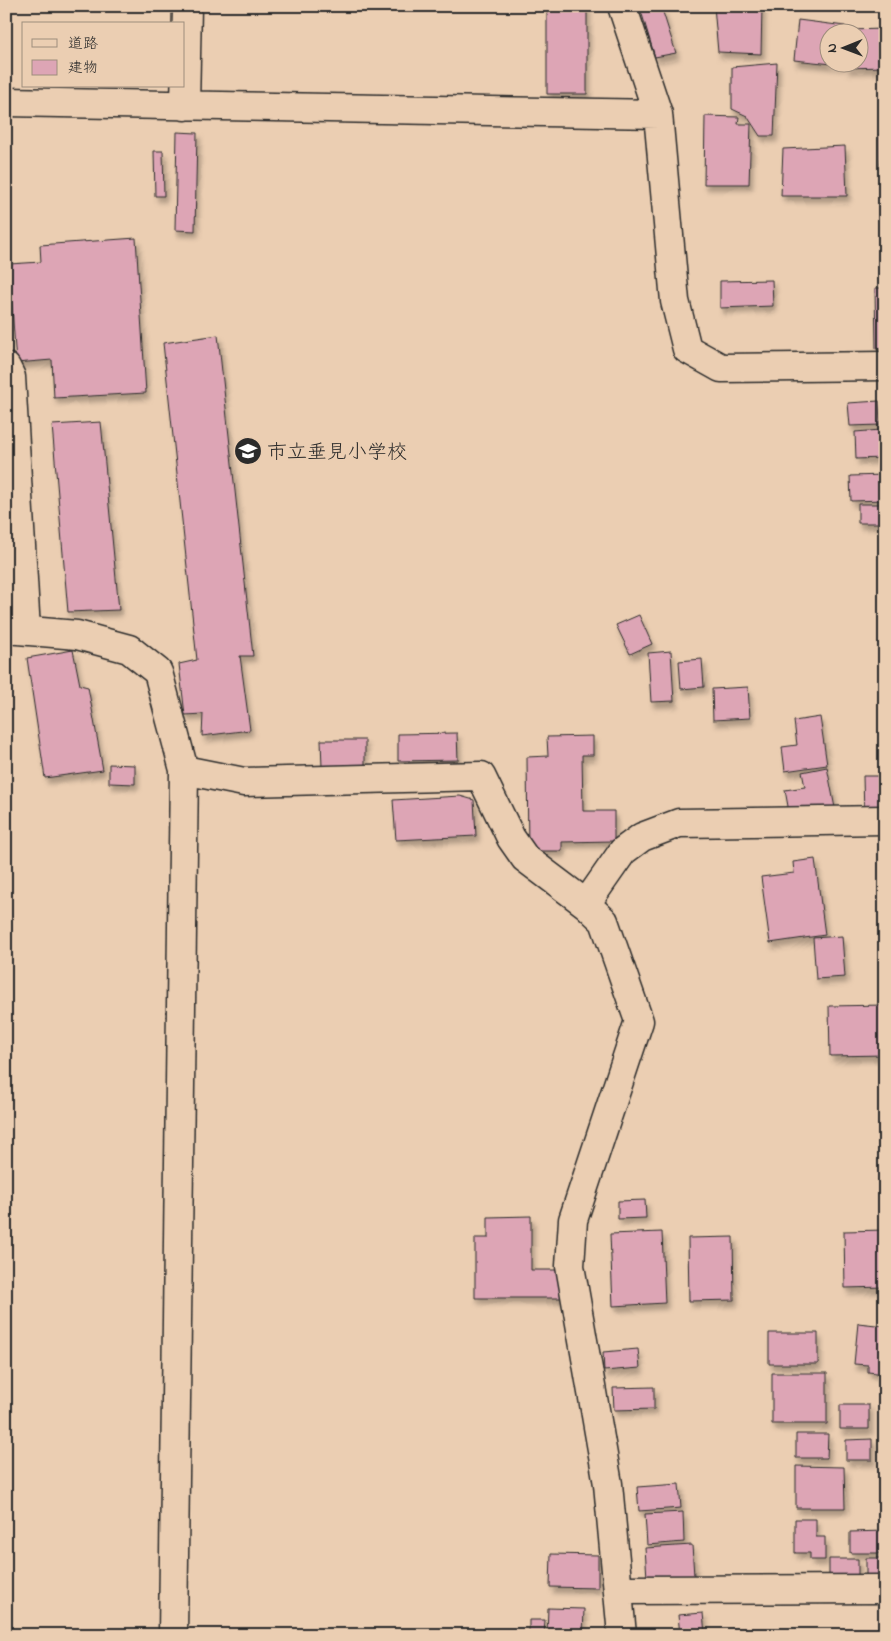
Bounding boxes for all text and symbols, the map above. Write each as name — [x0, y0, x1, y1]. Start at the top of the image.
legend — [22, 22, 185, 88]
north arrow — [818, 22, 868, 72]
text: 道路 — [68, 33, 98, 55]
text: N — [822, 43, 843, 53]
text: 建物 — [68, 57, 98, 79]
school or university icon: 市立垂見小学校 — [233, 436, 263, 466]
place label: 市立垂見小学校 — [267, 439, 407, 468]

